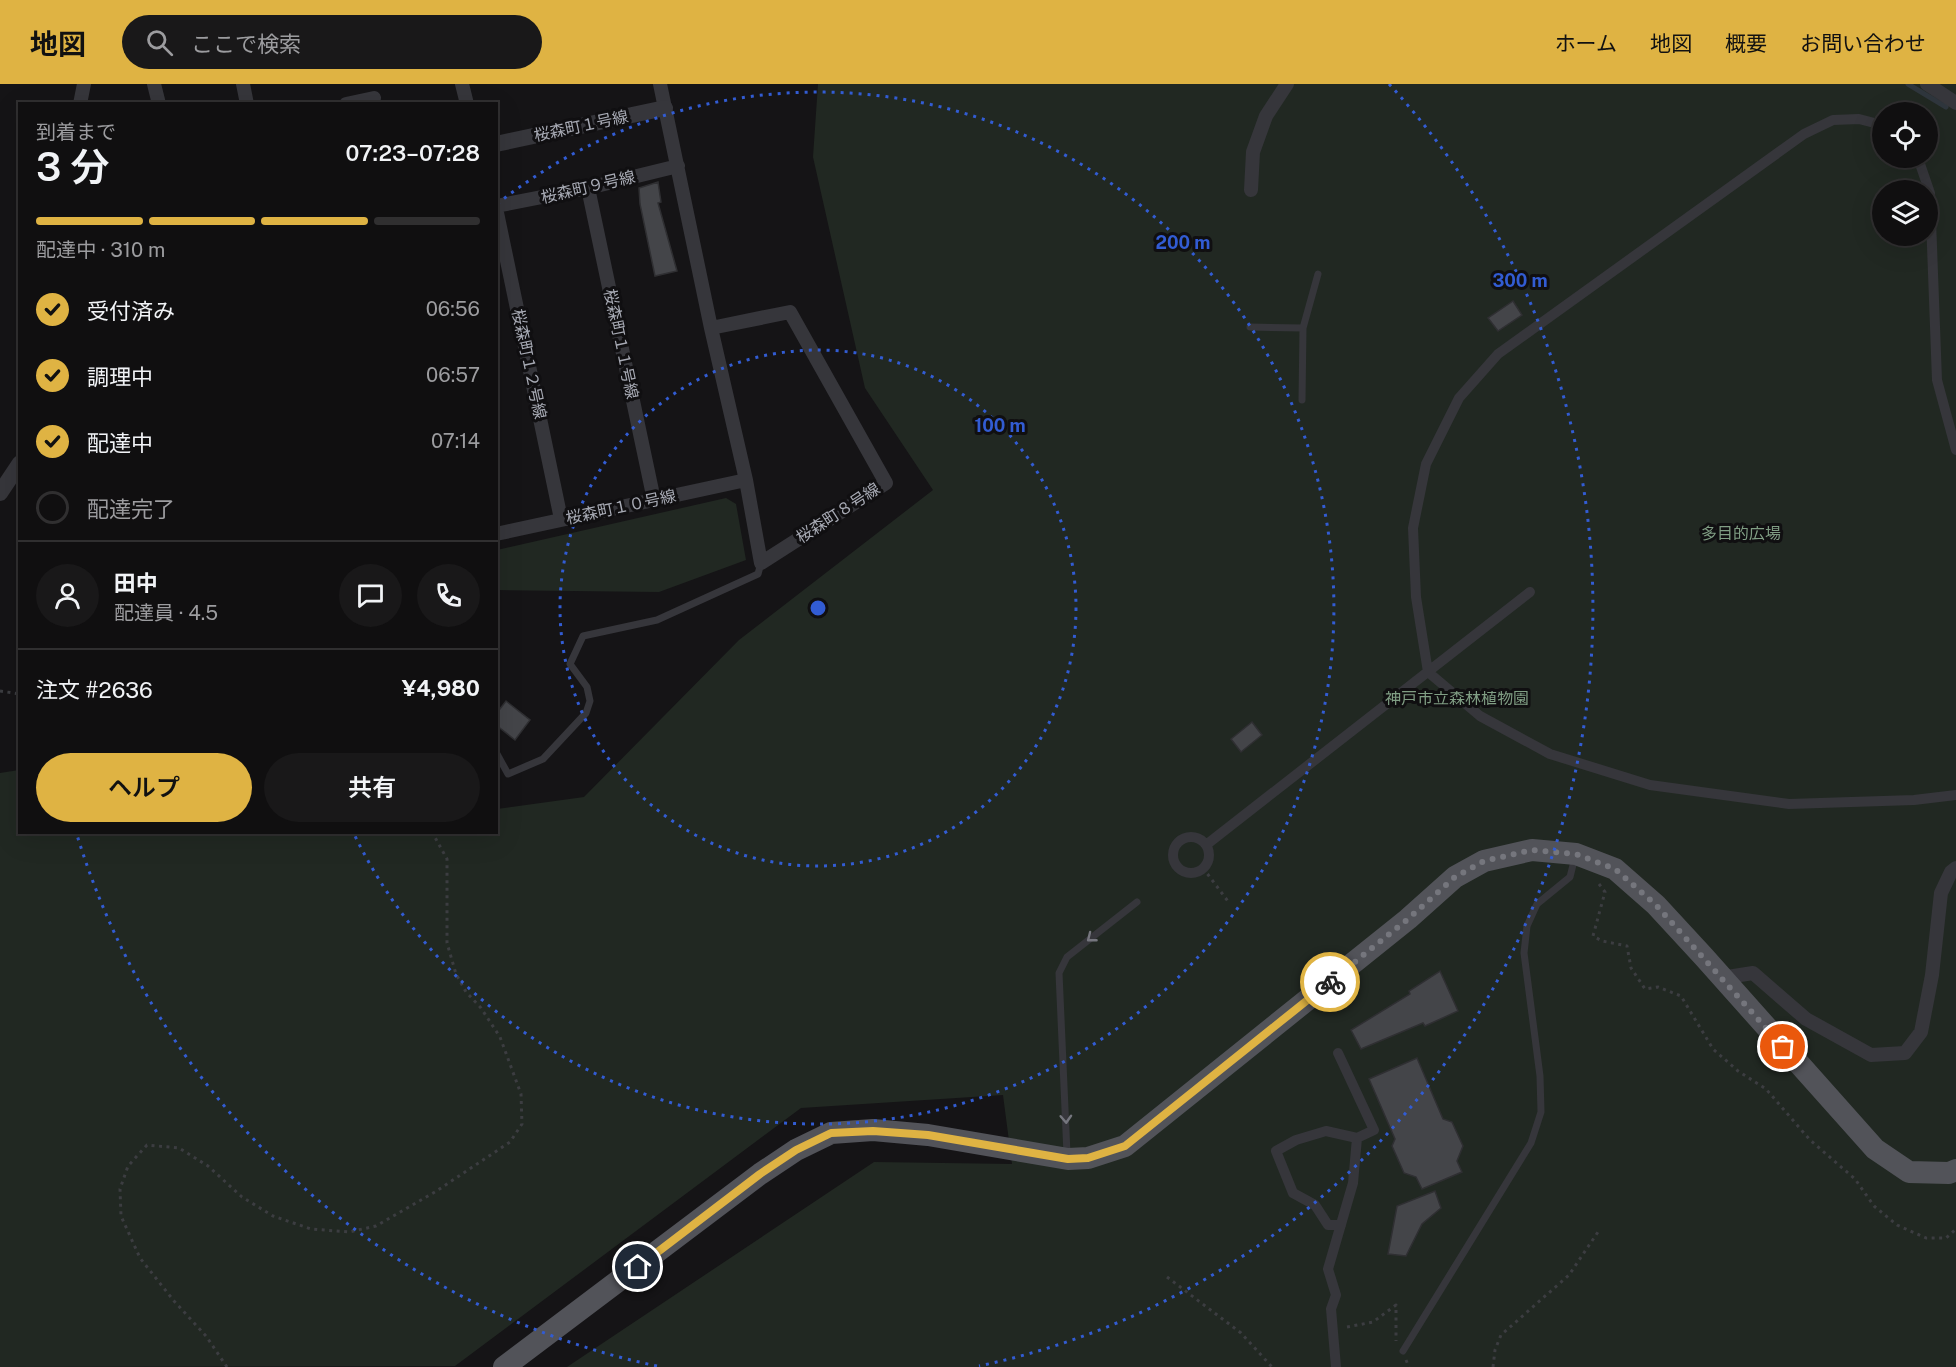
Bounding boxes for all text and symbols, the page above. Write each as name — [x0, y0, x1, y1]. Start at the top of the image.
search box — [122, 15, 542, 69]
icon: search — [143, 26, 176, 59]
text: 地図 — [30, 27, 86, 60]
text: ここで検索 — [191, 31, 301, 57]
text: ホーム — [1555, 31, 1617, 56]
text: 地図 — [1650, 31, 1692, 56]
text: 概要 — [1725, 31, 1767, 56]
text: お問い合わせ — [1800, 31, 1926, 56]
map controls — [1872, 102, 1938, 246]
button: locate — [1872, 102, 1938, 168]
street label: 桜森町１号線 — [532, 107, 630, 145]
text: 到着まで — [36, 120, 116, 144]
text: 07:23–07:28 — [346, 140, 480, 166]
text: 3 分 — [36, 144, 109, 190]
street label: 桜森町９号線 — [539, 167, 637, 207]
button: layers — [1872, 180, 1938, 246]
text: 200 m — [1156, 232, 1210, 253]
text: 配達中 · 310 m — [36, 238, 165, 262]
text: 300 m — [1492, 270, 1548, 291]
street label: 桜森町１１号線 — [600, 287, 642, 401]
icon: check — [36, 293, 69, 326]
text: 06:56 — [426, 297, 480, 321]
text: 受付済み — [87, 298, 175, 324]
street label: 桜森町１２号線 — [508, 307, 550, 421]
icon: check — [36, 359, 69, 392]
text: 06:57 — [426, 363, 480, 387]
text: 調理中 — [87, 364, 153, 390]
text: 100 m — [974, 415, 1026, 436]
icon: check — [36, 425, 69, 458]
text: 07:14 — [431, 429, 480, 453]
text: 配達中 — [87, 430, 153, 456]
street label: 桜森町８号線 — [793, 479, 883, 547]
street label: 桜森町１０号線 — [564, 486, 678, 528]
text: 配達完了 — [87, 496, 175, 522]
park label: 多目的広場 — [1701, 524, 1781, 543]
button: person — [36, 564, 99, 627]
button: chat — [339, 564, 402, 627]
button: phone — [417, 564, 480, 627]
text: 田中 — [114, 570, 158, 596]
centre of rings — [808, 598, 828, 618]
text: 配達員 · 4.5 — [114, 601, 218, 625]
text: ¥4,980 — [402, 675, 480, 701]
text: 注文 #2636 — [36, 677, 153, 703]
park label: 神戸市立森林植物園 — [1385, 689, 1529, 708]
button: ヘルプ — [36, 753, 252, 822]
button: 共有 — [264, 753, 480, 822]
one-way arrow — [1087, 930, 1098, 941]
courier — [1300, 952, 1360, 1012]
icon: bike — [1314, 966, 1347, 999]
pin — [1757, 1021, 1808, 1072]
icon: bag — [1766, 1030, 1799, 1063]
one-way arrow — [1059, 1115, 1072, 1124]
pin — [612, 1241, 663, 1292]
icon: home — [621, 1250, 654, 1283]

